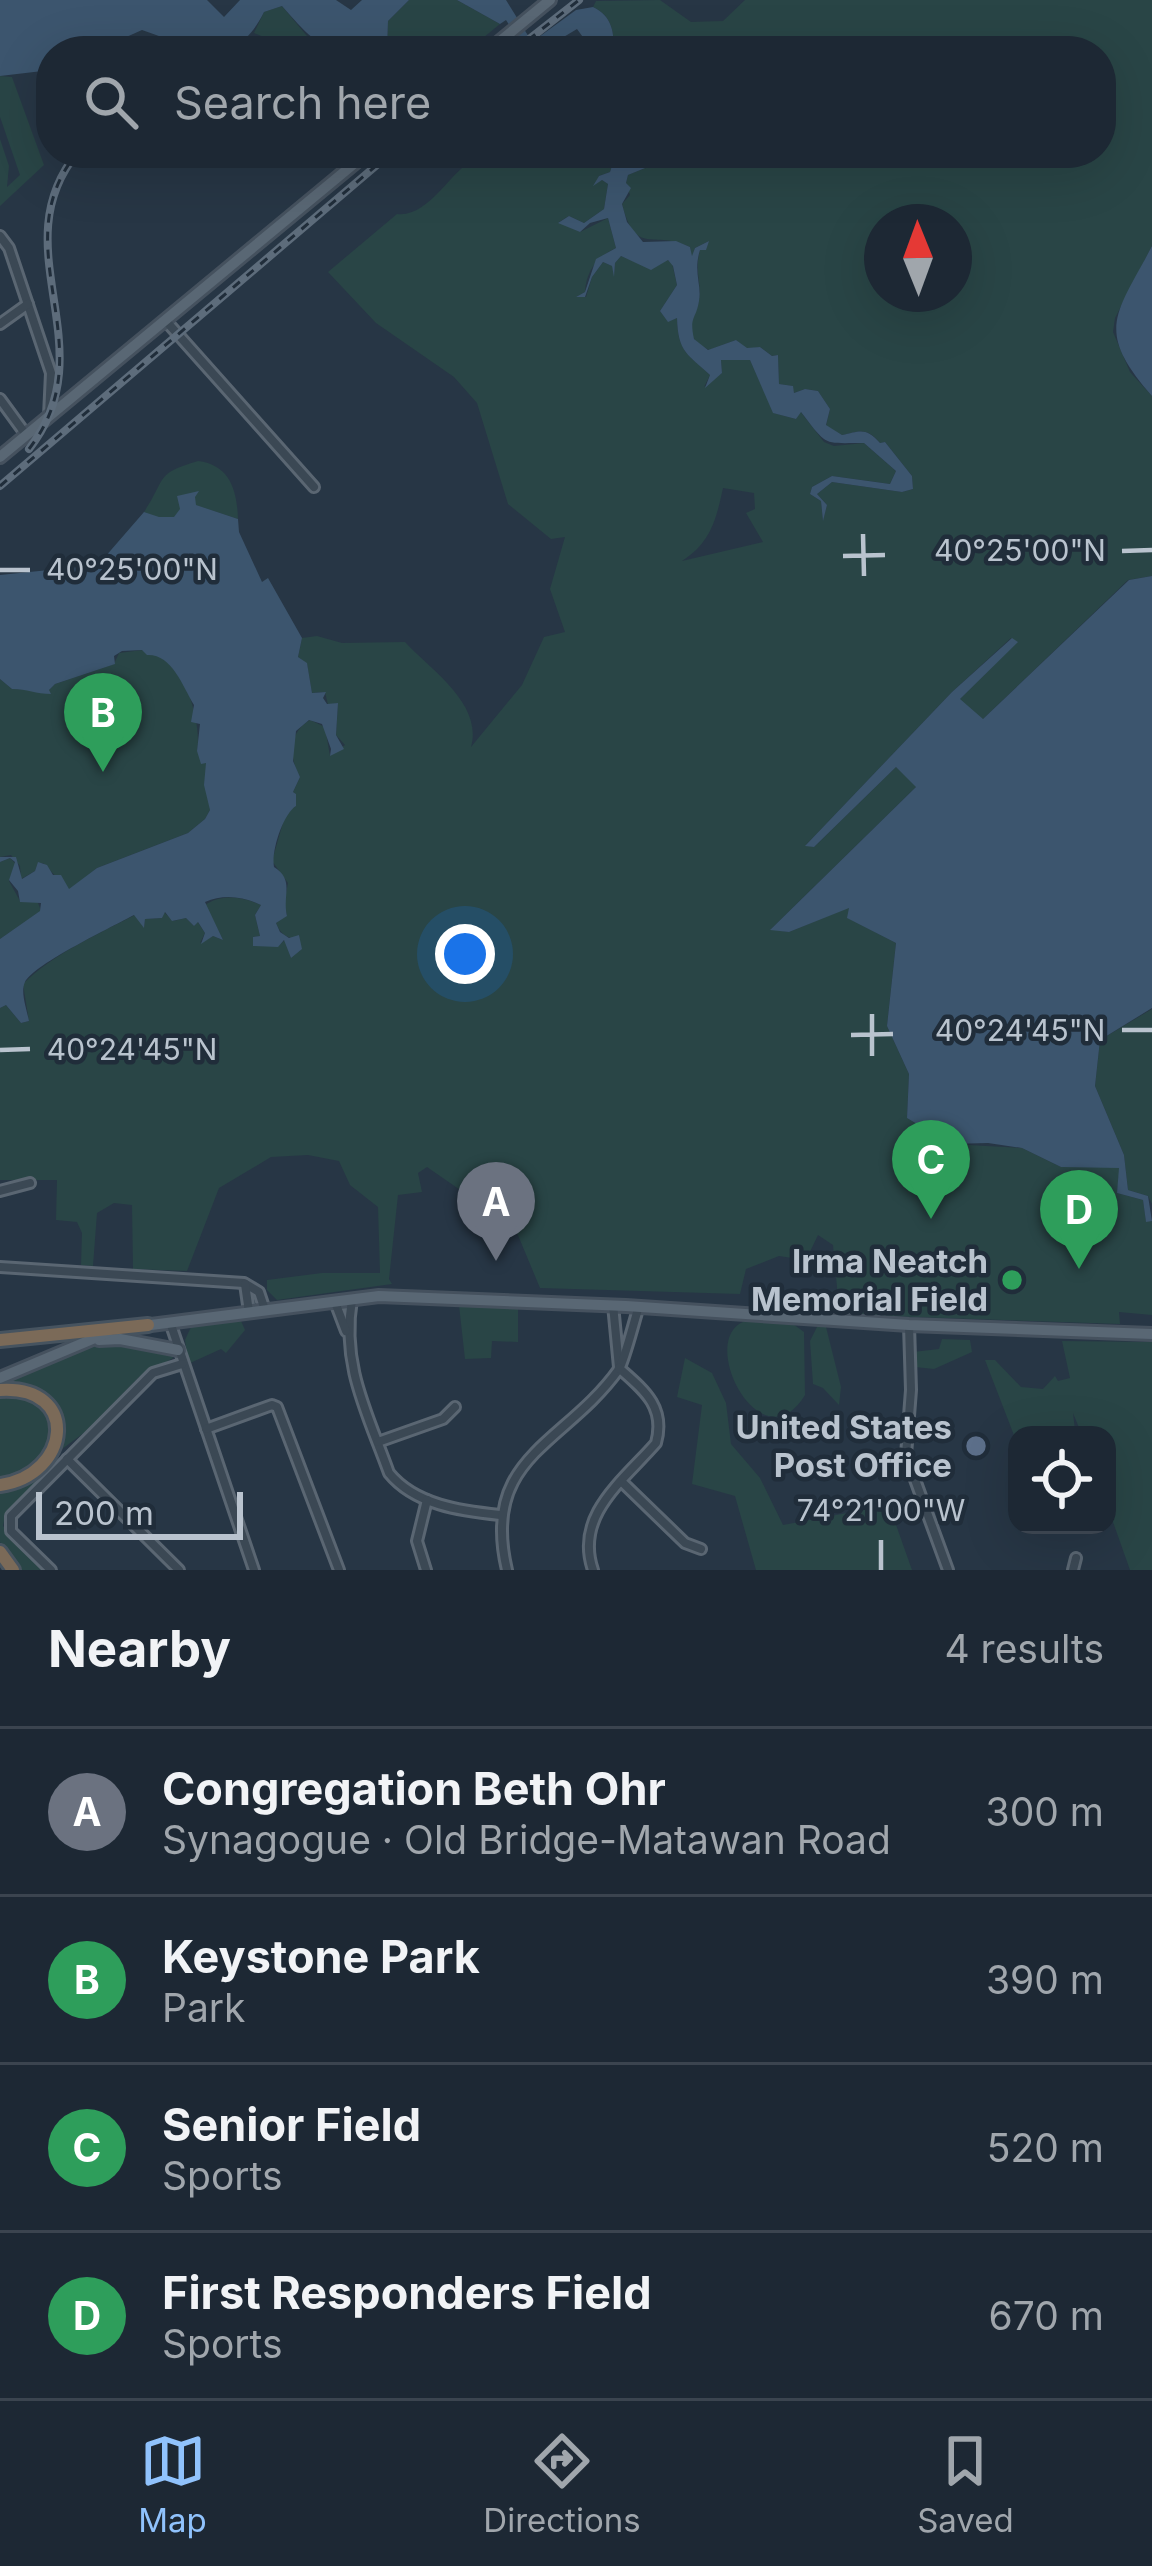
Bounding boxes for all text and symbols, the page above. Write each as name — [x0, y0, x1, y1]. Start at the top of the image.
search box — [36, 36, 1116, 168]
icon: search — [78, 69, 144, 135]
text: Search here — [174, 75, 431, 130]
north arrow — [864, 204, 972, 312]
text: 40°25'00"N — [934, 532, 1106, 568]
text: 40°25'00"N — [46, 551, 218, 587]
pin: B — [64, 673, 142, 772]
your location — [435, 924, 495, 984]
text: 40°24'45"N — [935, 1012, 1105, 1048]
text: 40°24'45"N — [47, 1031, 217, 1067]
pin: C — [892, 1120, 970, 1219]
pin: A — [457, 1162, 535, 1261]
pin: D — [1040, 1170, 1118, 1269]
place label: Irma Neatch Memorial Field — [751, 1241, 988, 1319]
marker: Irma Neatch Memorial Field — [999, 1267, 1025, 1293]
place label: United States Post Office — [735, 1407, 952, 1485]
map controls — [1008, 1426, 1116, 1534]
button: locate — [1008, 1426, 1116, 1534]
marker: United States Post Office — [963, 1433, 989, 1459]
scale bar — [36, 1486, 243, 1539]
text: 74°21'00"W — [797, 1492, 965, 1528]
text: 200 m — [54, 1493, 154, 1533]
text: Nearby — [48, 1618, 231, 1679]
text: 4 results — [944, 1625, 1104, 1672]
text: Congregation Beth Ohr — [162, 1761, 666, 1816]
text: A — [72, 1788, 102, 1835]
text: 300 m — [986, 1788, 1104, 1835]
text: Synagogue · Old Bridge-Matawan Road — [162, 1816, 891, 1863]
text: Keystone Park — [162, 1929, 480, 1984]
text: B — [74, 1956, 100, 2003]
text: 390 m — [986, 1956, 1104, 2003]
text: Park — [162, 1984, 246, 2031]
text: Senior Field — [162, 2097, 421, 2152]
text: C — [73, 2124, 101, 2171]
text: 520 m — [987, 2124, 1104, 2171]
text: Sports — [162, 2152, 283, 2199]
text: First Responders Field — [162, 2265, 652, 2320]
text: D — [73, 2292, 101, 2339]
text: 670 m — [989, 2292, 1104, 2339]
text: Sports — [162, 2320, 283, 2367]
tab: Map — [138, 2428, 207, 2540]
tab: Directions — [483, 2428, 641, 2540]
tab: Saved — [917, 2428, 1014, 2540]

